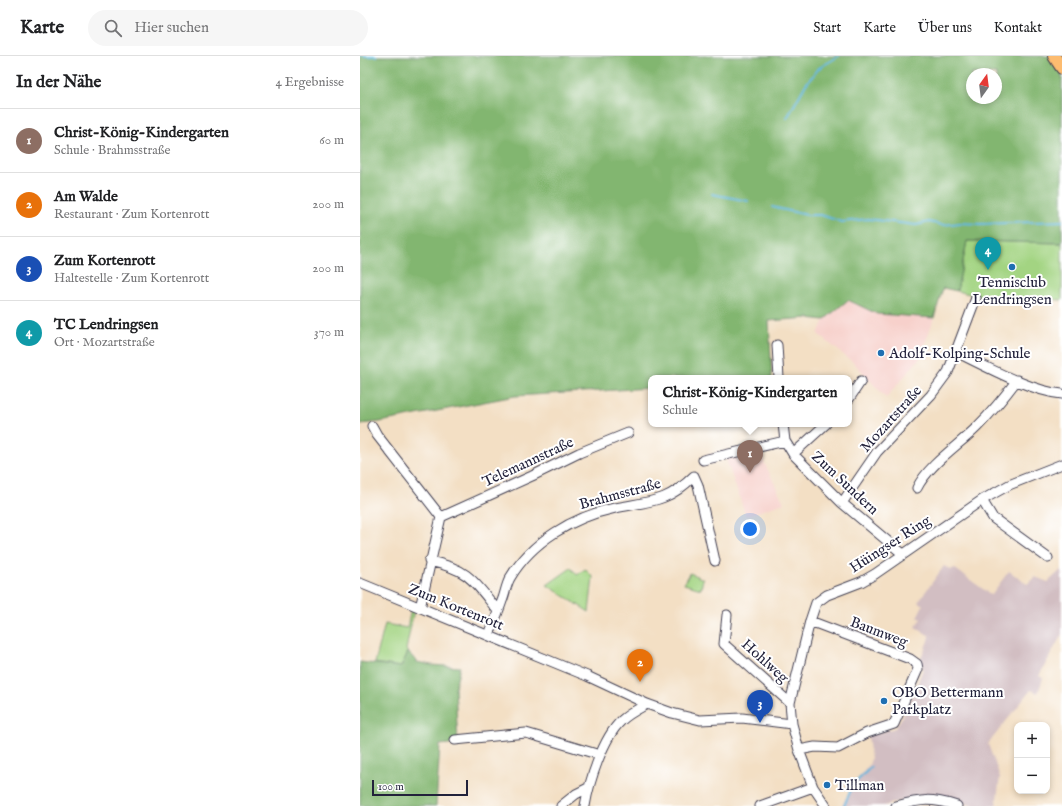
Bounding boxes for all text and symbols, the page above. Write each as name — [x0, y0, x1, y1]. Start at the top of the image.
search box — [88, 10, 368, 46]
text: Karte — [20, 16, 64, 40]
icon: search — [102, 17, 124, 39]
text: Hier suchen — [134, 18, 209, 37]
text: Start — [813, 19, 841, 37]
text: Karte — [863, 19, 896, 37]
text: Über uns — [918, 19, 972, 37]
text: Kontakt — [994, 19, 1042, 37]
north arrow — [966, 68, 1002, 104]
text: In der Nähe — [16, 72, 101, 93]
text: 4 Ergebnisse — [276, 74, 344, 91]
text: Christ-König-Kindergarten — [54, 123, 229, 142]
text: 1 — [27, 132, 31, 149]
text: 60 m — [319, 132, 344, 149]
text: Schule · Brahmsstraße — [54, 142, 170, 159]
text: Am Walde — [54, 187, 118, 206]
text: 2 — [26, 196, 32, 213]
text: 200 m — [312, 196, 344, 213]
text: Restaurant · Zum Kortenrott — [54, 206, 209, 223]
pin: 4 — [975, 237, 1001, 270]
text: Zum Kortenrott — [54, 251, 155, 270]
text: 3 — [27, 260, 31, 277]
text: 200 m — [312, 260, 344, 277]
marker: Tennisclub Lendringsen — [1007, 262, 1017, 272]
text: Haltestelle · Zum Kortenrott — [54, 270, 209, 287]
place label: Tennisclub Lendringsen — [972, 273, 1052, 309]
text: TC Lendringsen — [54, 315, 158, 334]
text: 4 — [26, 324, 32, 341]
text: 370 m — [314, 324, 344, 341]
text: Ort · Mozartstraße — [54, 334, 155, 351]
place label: Adolf-Kolping-Schule — [888, 344, 1031, 363]
marker: Adolf-Kolping-Schule — [876, 348, 886, 358]
popup — [648, 375, 852, 427]
street label: Mozartstraße — [856, 382, 926, 456]
text: Christ-König-Kindergarten — [663, 383, 837, 402]
text: Schule — [663, 402, 698, 419]
street label: Telemannstraße — [479, 433, 577, 491]
pin: 1 — [737, 440, 763, 473]
street label: Zum Sundern — [807, 447, 883, 519]
street label: Brahmsstraße — [577, 474, 663, 514]
street label: Hüingser Ring — [846, 510, 935, 577]
your location — [740, 519, 760, 539]
street label: Zum Kortenrott — [405, 579, 507, 635]
street label: Baumweg — [847, 612, 911, 652]
street label: Hohlweg — [737, 635, 793, 688]
pin: 2 — [627, 649, 653, 682]
place label: OBO Bettermann Parkplatz — [892, 683, 1003, 719]
pin: 3 — [747, 690, 773, 723]
marker: OBO Bettermann Parkplatz — [879, 696, 889, 706]
map controls — [1014, 722, 1050, 794]
button: + — [1014, 722, 1050, 758]
button: − — [1014, 758, 1050, 794]
place label: Tillman — [835, 776, 884, 795]
scale bar — [372, 778, 468, 797]
text: 100 m — [378, 780, 404, 794]
marker: Tillman — [822, 780, 832, 790]

